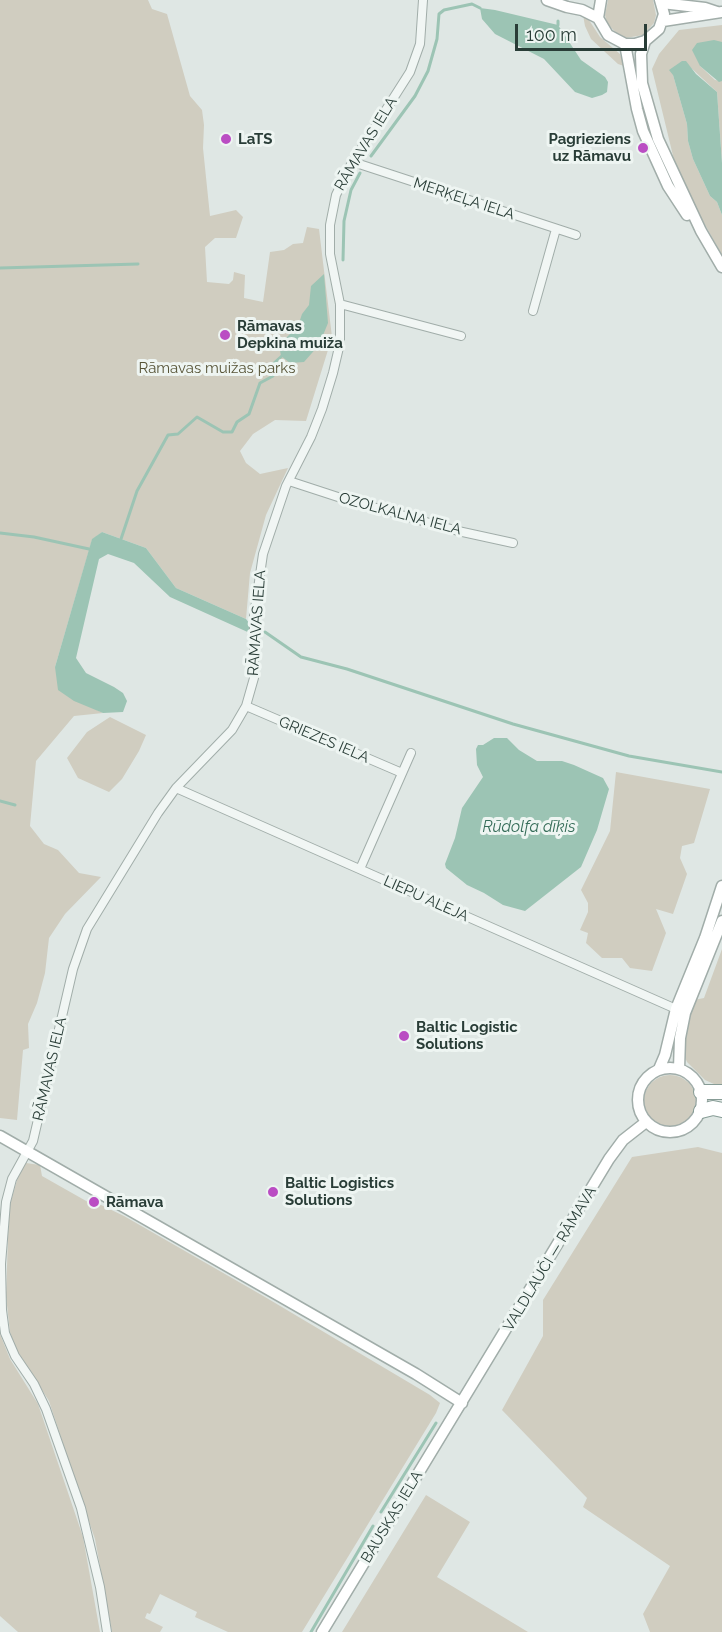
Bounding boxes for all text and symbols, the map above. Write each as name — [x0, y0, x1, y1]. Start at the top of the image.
scale bar — [518, 12, 650, 50]
text: 100 m — [526, 24, 577, 45]
street label: RĀMAVAS IELA — [331, 94, 401, 194]
place label: LaTS — [238, 130, 272, 148]
place label: Pagrieziens uz Rāmavu — [548, 130, 631, 165]
marker: LaTS — [219, 132, 233, 146]
marker: Pagrieziens uz Rāmavu — [636, 141, 650, 155]
street label: MERĶEĻA IELA — [411, 174, 517, 224]
place label: Rāmavas Depkina muiža — [237, 317, 343, 352]
marker: Rāmavas Depkina muiža — [218, 328, 232, 342]
park label: Rāmavas muižas parks — [138, 359, 296, 377]
street label: OZOLKALNA IELA — [337, 489, 463, 539]
street label: RĀMAVAS IELA — [244, 569, 270, 677]
street label: GRIEZES IELA — [276, 713, 372, 767]
water label: Rūdolfa dīķis — [483, 817, 575, 837]
street label: LIEPU ALEJA — [381, 872, 471, 926]
street label: RĀMAVAS IELA — [29, 1015, 71, 1123]
place label: Baltic Logistic Solutions — [416, 1018, 518, 1053]
marker: Baltic Logistic Solutions — [397, 1029, 411, 1043]
place label: Baltic Logistics Solutions — [285, 1174, 394, 1209]
street label: VALDLAUČI — RĀMAVA — [500, 1183, 600, 1335]
marker: Baltic Logistics Solutions — [266, 1185, 280, 1199]
place label: Rāmava — [106, 1193, 163, 1211]
marker: Rāmava — [87, 1195, 101, 1209]
street label: BAUSKAS IELA — [357, 1468, 427, 1566]

